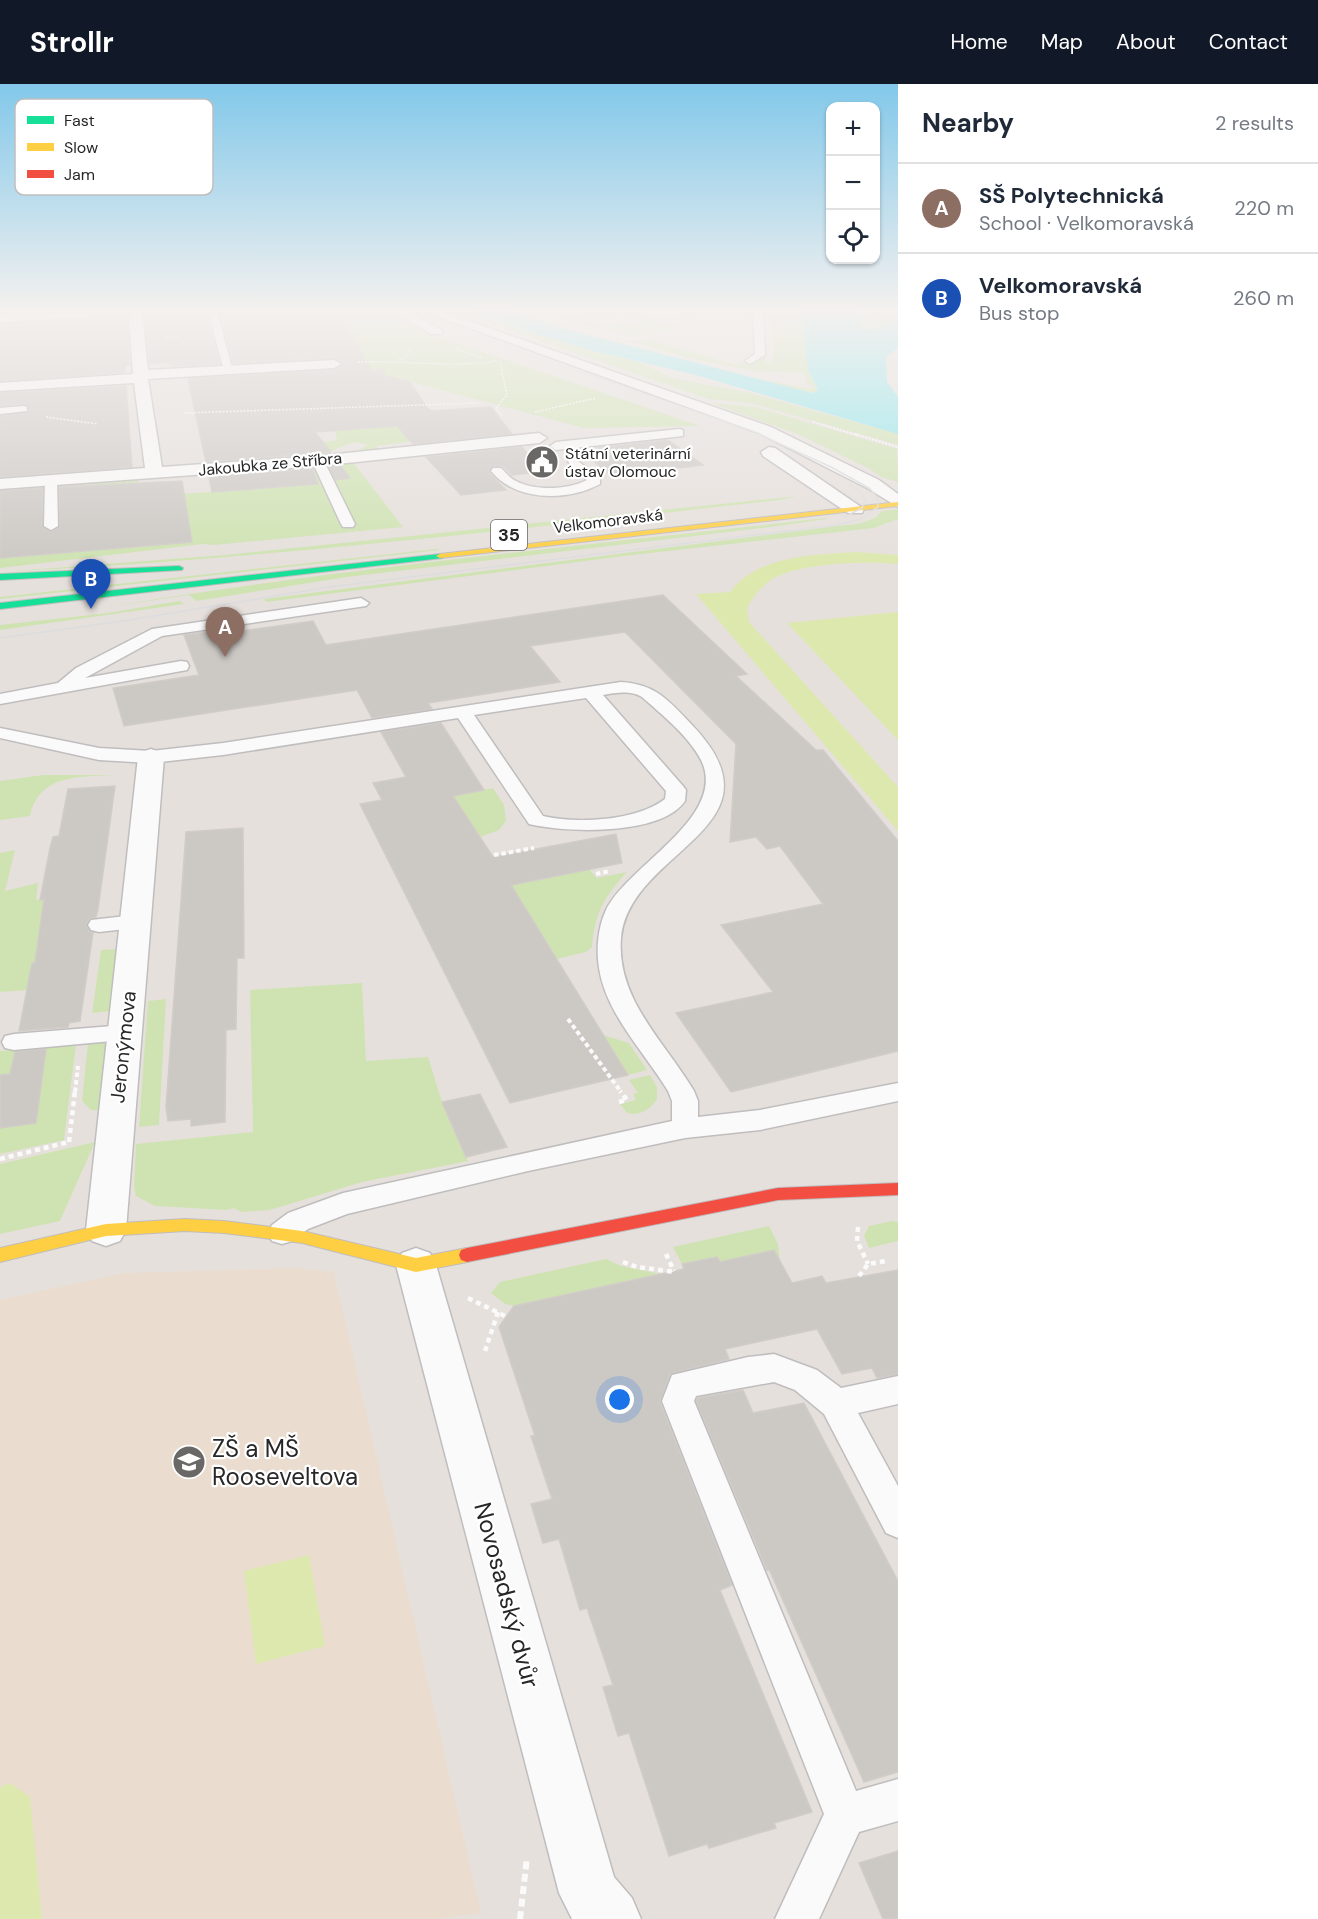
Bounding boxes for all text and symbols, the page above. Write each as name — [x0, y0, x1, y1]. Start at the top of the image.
text: Strollr — [30, 24, 114, 61]
text: Home — [950, 28, 1008, 56]
text: Map — [1041, 28, 1083, 56]
text: About — [1116, 28, 1176, 56]
text: Contact — [1209, 28, 1288, 56]
legend — [15, 99, 213, 195]
map controls — [826, 102, 880, 264]
button: + — [826, 102, 880, 156]
text: Nearby — [922, 106, 1014, 140]
text: Fast — [64, 110, 95, 131]
text: 2 results — [1215, 110, 1294, 136]
text: Slow — [64, 137, 98, 158]
button: − — [826, 156, 880, 210]
text: Jam — [64, 164, 95, 185]
text: SŠ Polytechnická — [979, 181, 1164, 210]
text: A — [934, 195, 949, 221]
text: 220 m — [1234, 195, 1294, 221]
button: locate — [826, 210, 880, 264]
text: School · Velkomoravská — [979, 210, 1194, 236]
text: Velkomoravská — [979, 271, 1142, 300]
text: B — [935, 285, 948, 311]
text: 260 m — [1233, 285, 1294, 311]
text: Bus stop — [979, 300, 1059, 326]
place label: Státní veterinární ústav Olomouc — [565, 443, 691, 482]
public building icon: Státní veterinární ústav Olomouc — [524, 444, 560, 480]
street label: Jakoubka ze Stříbra — [197, 447, 343, 481]
street label: Velkomoravská — [552, 504, 664, 538]
road number: 35 — [491, 520, 527, 550]
pin: B — [72, 560, 110, 609]
pin: A — [206, 608, 244, 657]
street label: Jeronýmova — [104, 990, 142, 1104]
your location — [605, 1385, 634, 1414]
place label: ZŠ a MŠ Rooseveltova — [212, 1433, 358, 1492]
school or university icon: ZŠ a MŠ Rooseveltova — [171, 1444, 207, 1480]
street label: Novosadský dvůr — [467, 1499, 547, 1691]

